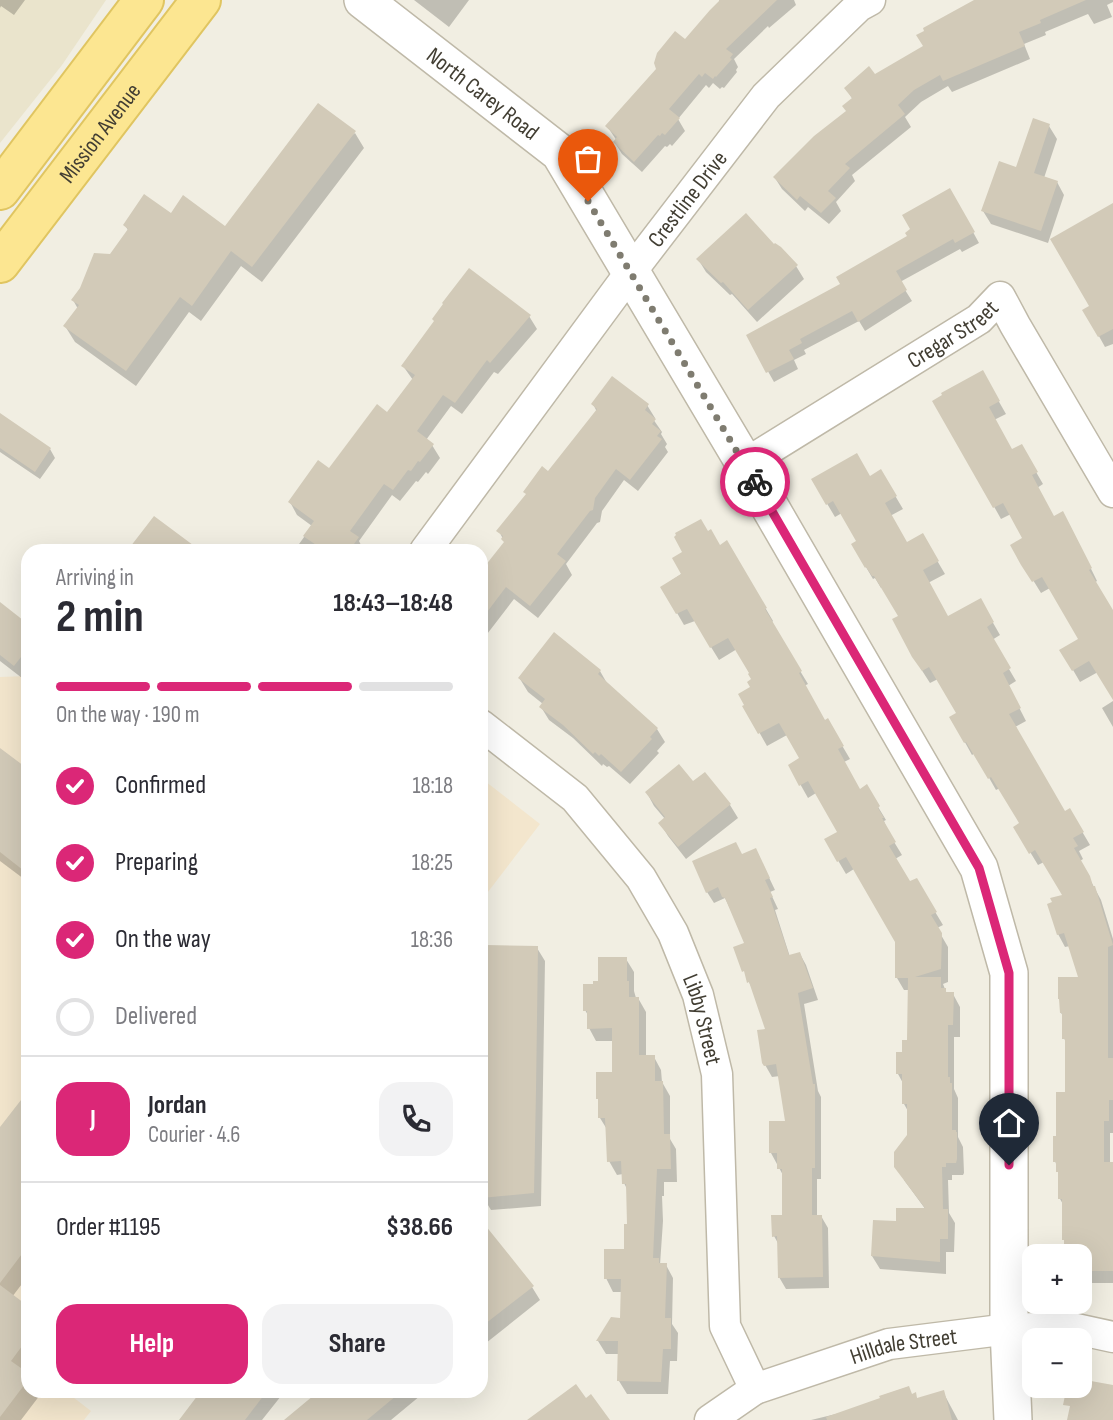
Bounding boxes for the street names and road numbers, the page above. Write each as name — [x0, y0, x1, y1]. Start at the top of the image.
street label: North Carey Road — [421, 42, 544, 146]
street label: Mission Avenue — [53, 78, 147, 189]
street label: Crestline Drive — [642, 146, 734, 253]
street label: Cregar Street — [903, 295, 1005, 375]
street label: Libby Street — [676, 970, 727, 1068]
street label: Hilldale Street — [847, 1323, 959, 1371]

